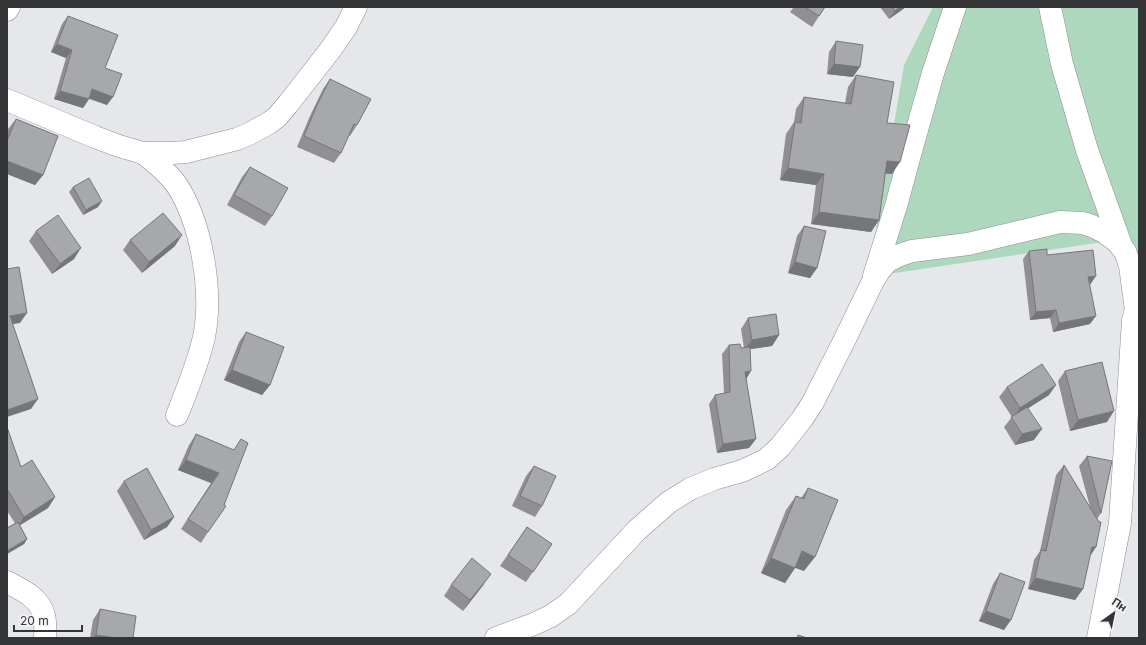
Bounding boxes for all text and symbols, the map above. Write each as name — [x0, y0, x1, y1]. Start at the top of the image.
north arrow — [1094, 593, 1134, 633]
text: Пн — [1109, 595, 1130, 615]
scale bar — [14, 607, 82, 633]
text: 20 m — [20, 613, 49, 628]

